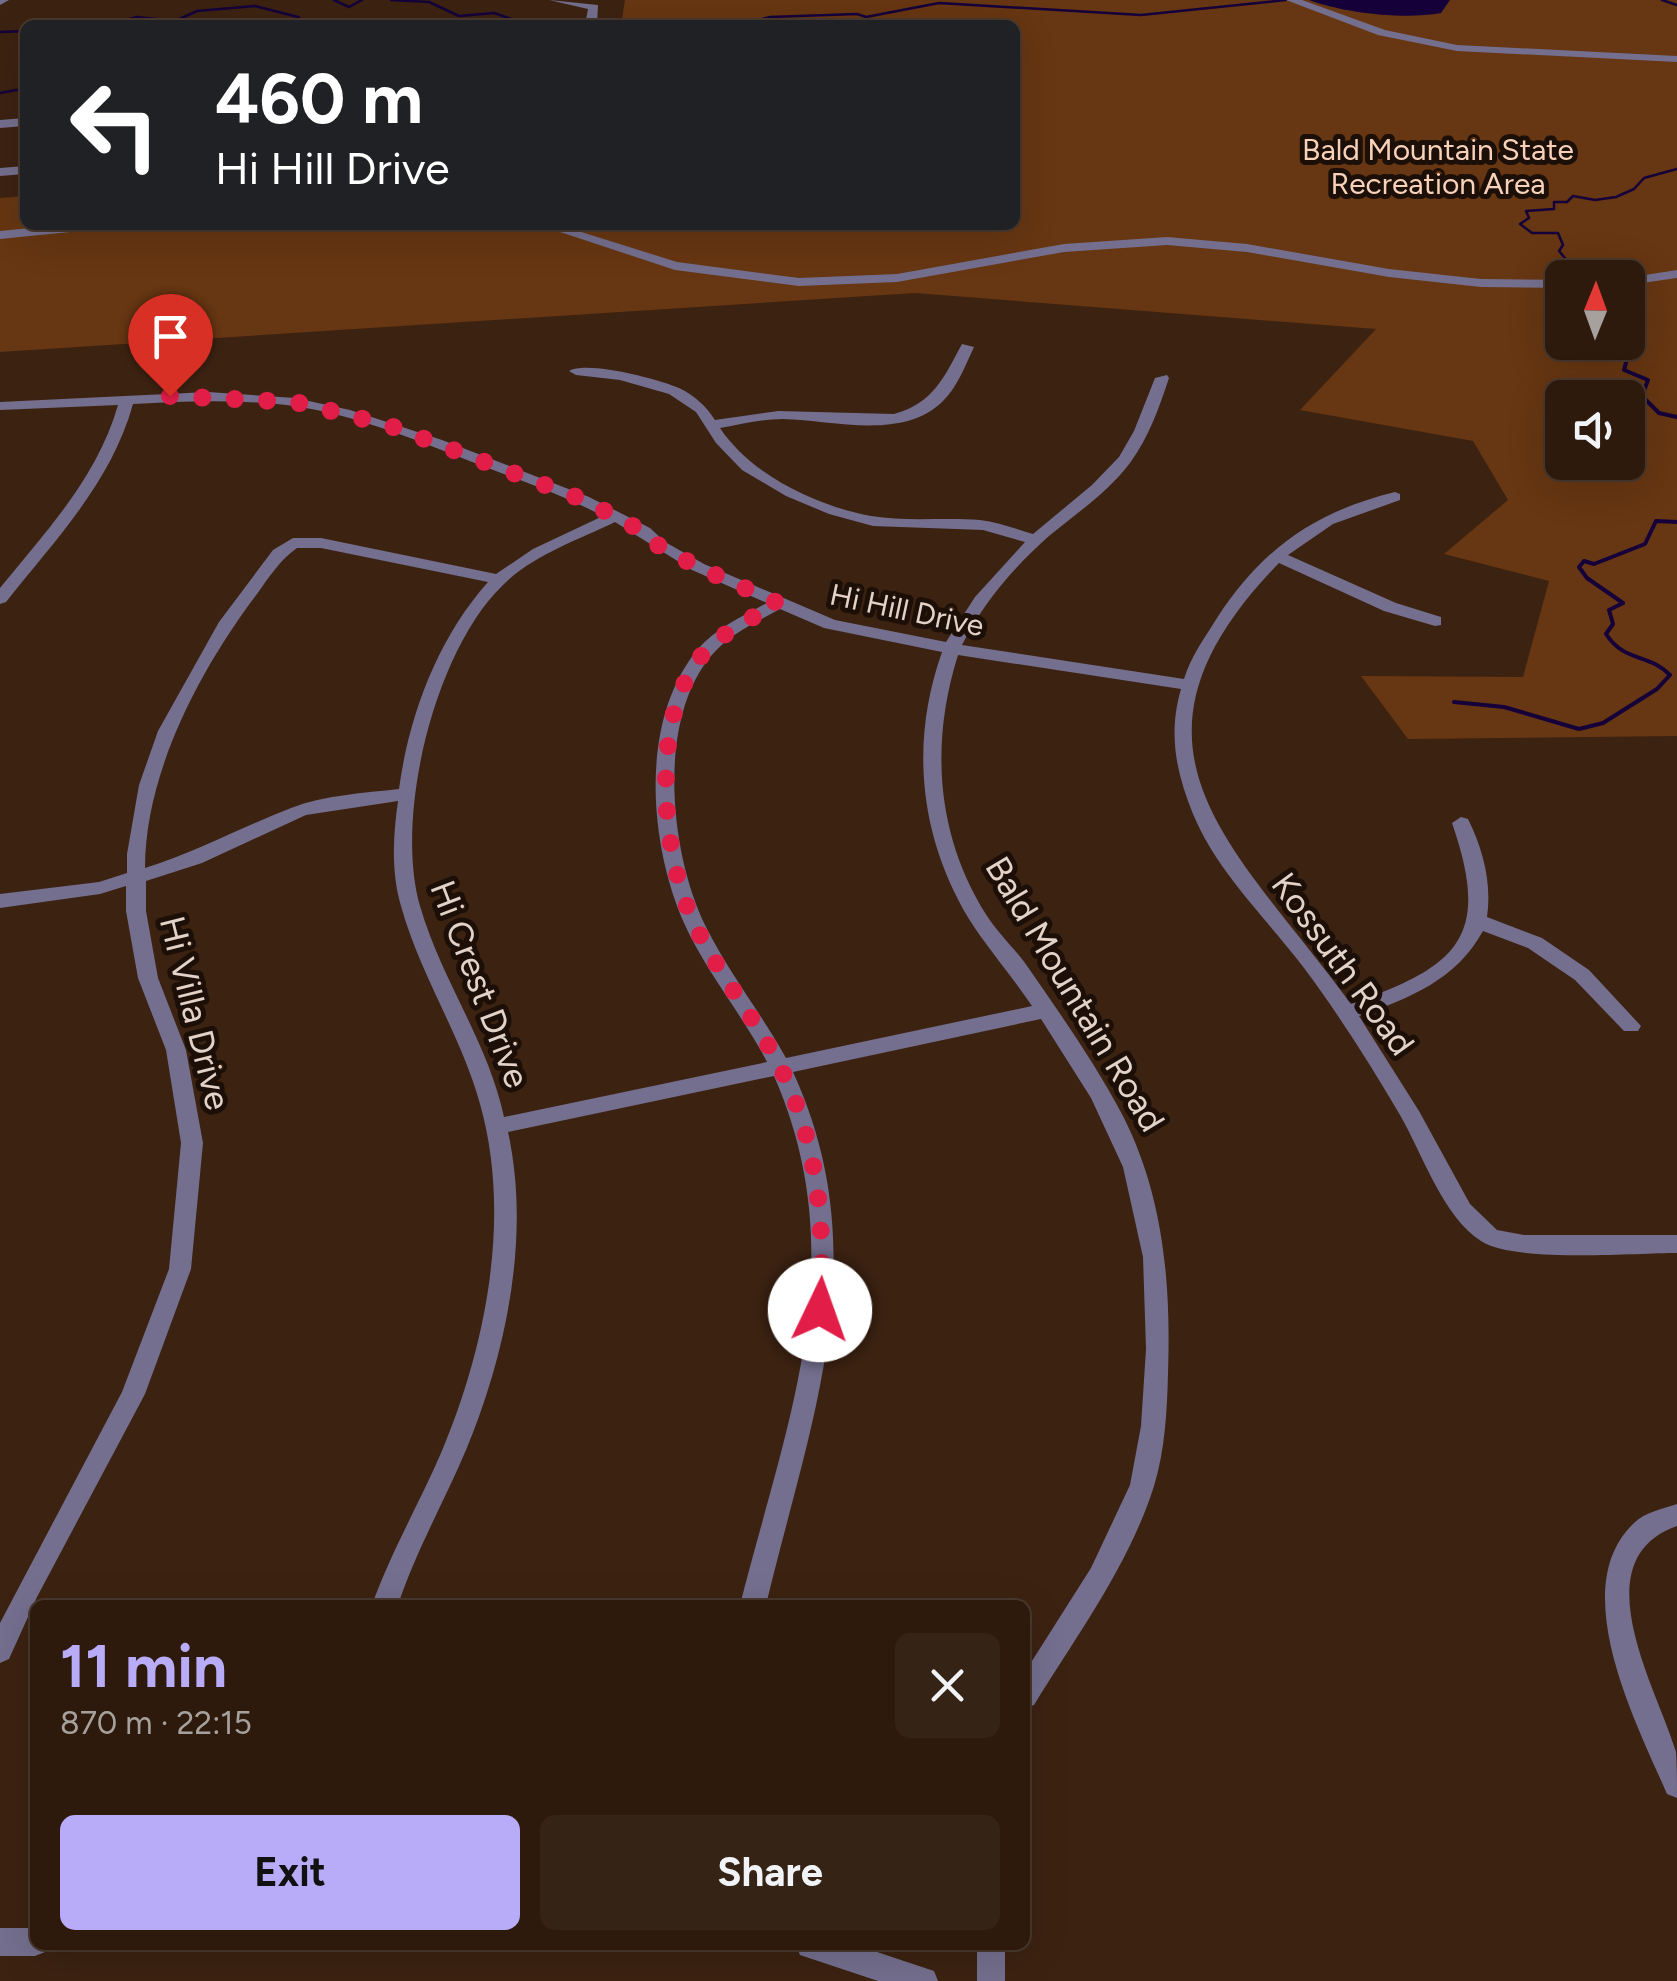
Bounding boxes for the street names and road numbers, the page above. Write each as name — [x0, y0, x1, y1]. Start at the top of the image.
street label: Hi Hill Drive — [827, 576, 987, 644]
street label: Bald Mountain Road — [976, 849, 1174, 1139]
street label: Kossuth Road — [1263, 864, 1423, 1064]
street label: Hi Crest Drive — [421, 875, 539, 1093]
street label: Hi Villa Drive — [151, 912, 239, 1114]

